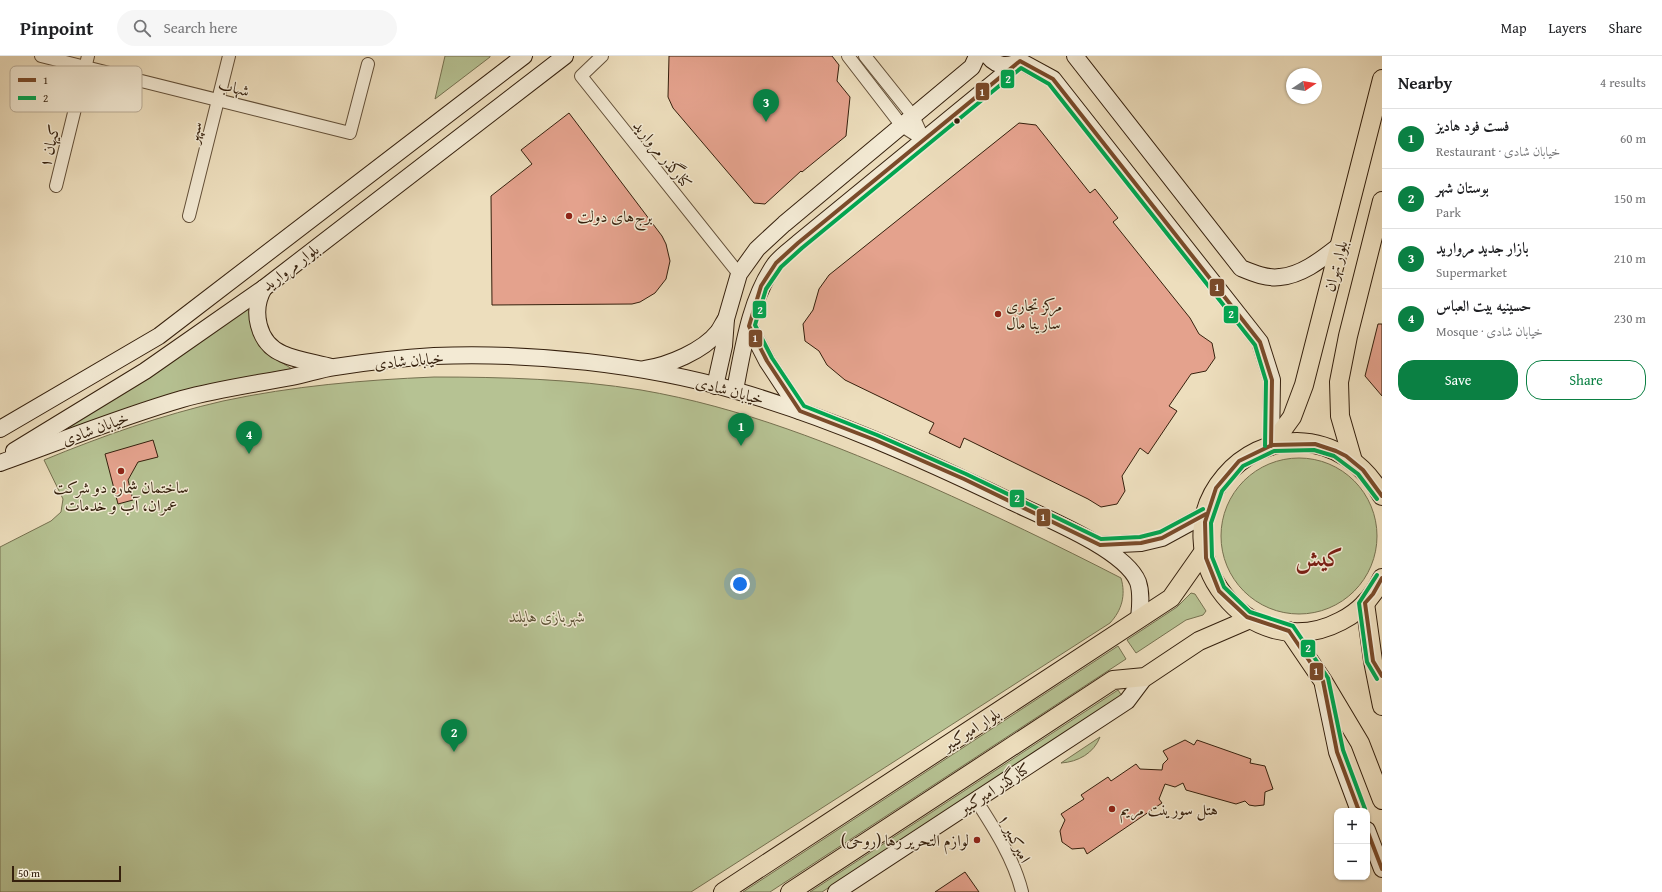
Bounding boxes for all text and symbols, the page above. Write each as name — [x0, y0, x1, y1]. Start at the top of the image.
search box — [117, 10, 397, 46]
text: Pinpoint — [20, 14, 93, 42]
icon: search — [131, 17, 153, 39]
text: Search here — [163, 17, 237, 38]
text: Map — [1501, 18, 1527, 38]
text: Layers — [1549, 18, 1587, 38]
text: Share — [1609, 18, 1642, 38]
legend — [10, 66, 142, 112]
north arrow — [1286, 68, 1322, 104]
line badge: 2 — [1000, 69, 1015, 89]
text: Nearby — [1398, 70, 1452, 95]
text: 2 — [1005, 71, 1011, 87]
text: 1 — [43, 72, 48, 88]
street label: شهاب — [216, 72, 252, 102]
text: 4 results — [1600, 73, 1646, 92]
line badge: 1 — [975, 82, 990, 101]
text: 1 — [979, 84, 985, 100]
pin: 3 — [753, 89, 779, 122]
text: 2 — [43, 90, 48, 106]
street label: کنارگذر مروارید — [628, 114, 698, 194]
text: فست فود هادیز — [1436, 115, 1509, 136]
unlabelled marker — [952, 116, 962, 126]
street label: سپهر — [179, 118, 208, 147]
street label: کیهان ۱ — [32, 122, 66, 170]
text: 1 — [1408, 129, 1414, 148]
text: 60 m — [1620, 129, 1646, 148]
text: Restaurant · خیابان شادی — [1436, 142, 1560, 161]
text: بوستان شهر — [1436, 177, 1489, 198]
text: 2 — [1408, 189, 1414, 208]
text: 150 m — [1614, 189, 1646, 208]
text: Park — [1436, 203, 1461, 222]
place label: برج‌های دولت — [577, 204, 653, 231]
marker: برج‌های دولت — [564, 211, 574, 221]
street label: بلوار مروارید — [256, 237, 324, 297]
text: بازار جدید مروارید — [1436, 237, 1529, 258]
street label: بلوار تهران — [1317, 238, 1353, 294]
text: 3 — [1408, 249, 1414, 268]
text: 210 m — [1614, 249, 1646, 268]
text: Supermarket — [1436, 263, 1507, 282]
line badge: 1 — [1209, 278, 1225, 297]
text: 1 — [1214, 279, 1220, 295]
place label: مرکز تجاری سارینا مال — [1006, 293, 1062, 335]
text: حسینیه بیت العباس — [1436, 295, 1531, 316]
line badge: 2 — [752, 300, 767, 319]
text: 2 — [757, 302, 763, 318]
line badge: 2 — [1223, 305, 1239, 324]
text: 2 — [1228, 306, 1234, 322]
marker: مرکز تجاری سارینا مال — [993, 309, 1003, 319]
text: 4 — [1408, 309, 1414, 328]
text: 230 m — [1614, 309, 1646, 328]
text: Mosque · خیابان شادی — [1436, 322, 1543, 341]
line badge: 1 — [748, 329, 763, 348]
text: 1 — [752, 330, 758, 346]
street label: خیابان شادی — [373, 345, 445, 375]
button: Save — [1398, 360, 1518, 400]
button: Share — [1526, 360, 1646, 400]
street label: خیابان شادی — [693, 369, 767, 411]
street label: خیابان شادی — [58, 405, 132, 451]
pin: 1 — [728, 413, 754, 446]
pin: 4 — [236, 421, 262, 454]
marker: ساختمان شماره دو شرکت عمران، آب و خدمات — [116, 466, 126, 476]
place label: ساختمان شماره دو شرکت عمران، آب و خدمات — [53, 475, 189, 517]
line badge: 2 — [1009, 489, 1025, 508]
text: 2 — [1014, 490, 1020, 506]
line badge: 1 — [1036, 508, 1051, 527]
text: 1 — [1040, 509, 1046, 525]
district label: كيش — [1295, 540, 1343, 575]
your location — [730, 574, 750, 594]
park label: شهربازی هایلند — [509, 604, 585, 628]
line badge: 2 — [1300, 639, 1316, 658]
text: 2 — [1305, 640, 1311, 656]
line badge: 1 — [1309, 662, 1324, 681]
text: 1 — [1313, 663, 1319, 679]
street label: بلوار امیرکبیر — [936, 701, 1005, 758]
pin: 2 — [441, 719, 467, 752]
street label: کنارگذر امیرکبیر — [952, 756, 1034, 821]
place label: هتل سورینت مريم — [1120, 797, 1218, 824]
marker: هتل سورینت مريم — [1107, 804, 1117, 814]
map controls — [1334, 808, 1370, 880]
button: + — [1334, 808, 1370, 844]
street label: امیرکبیر ۱ — [992, 809, 1038, 867]
place label: لوازم التحریر رها (روحی) — [841, 828, 969, 855]
marker: لوازم التحریر رها (روحی) — [972, 835, 982, 845]
button: − — [1334, 844, 1370, 880]
scale bar — [12, 864, 121, 883]
text: 50 m — [18, 865, 40, 881]

